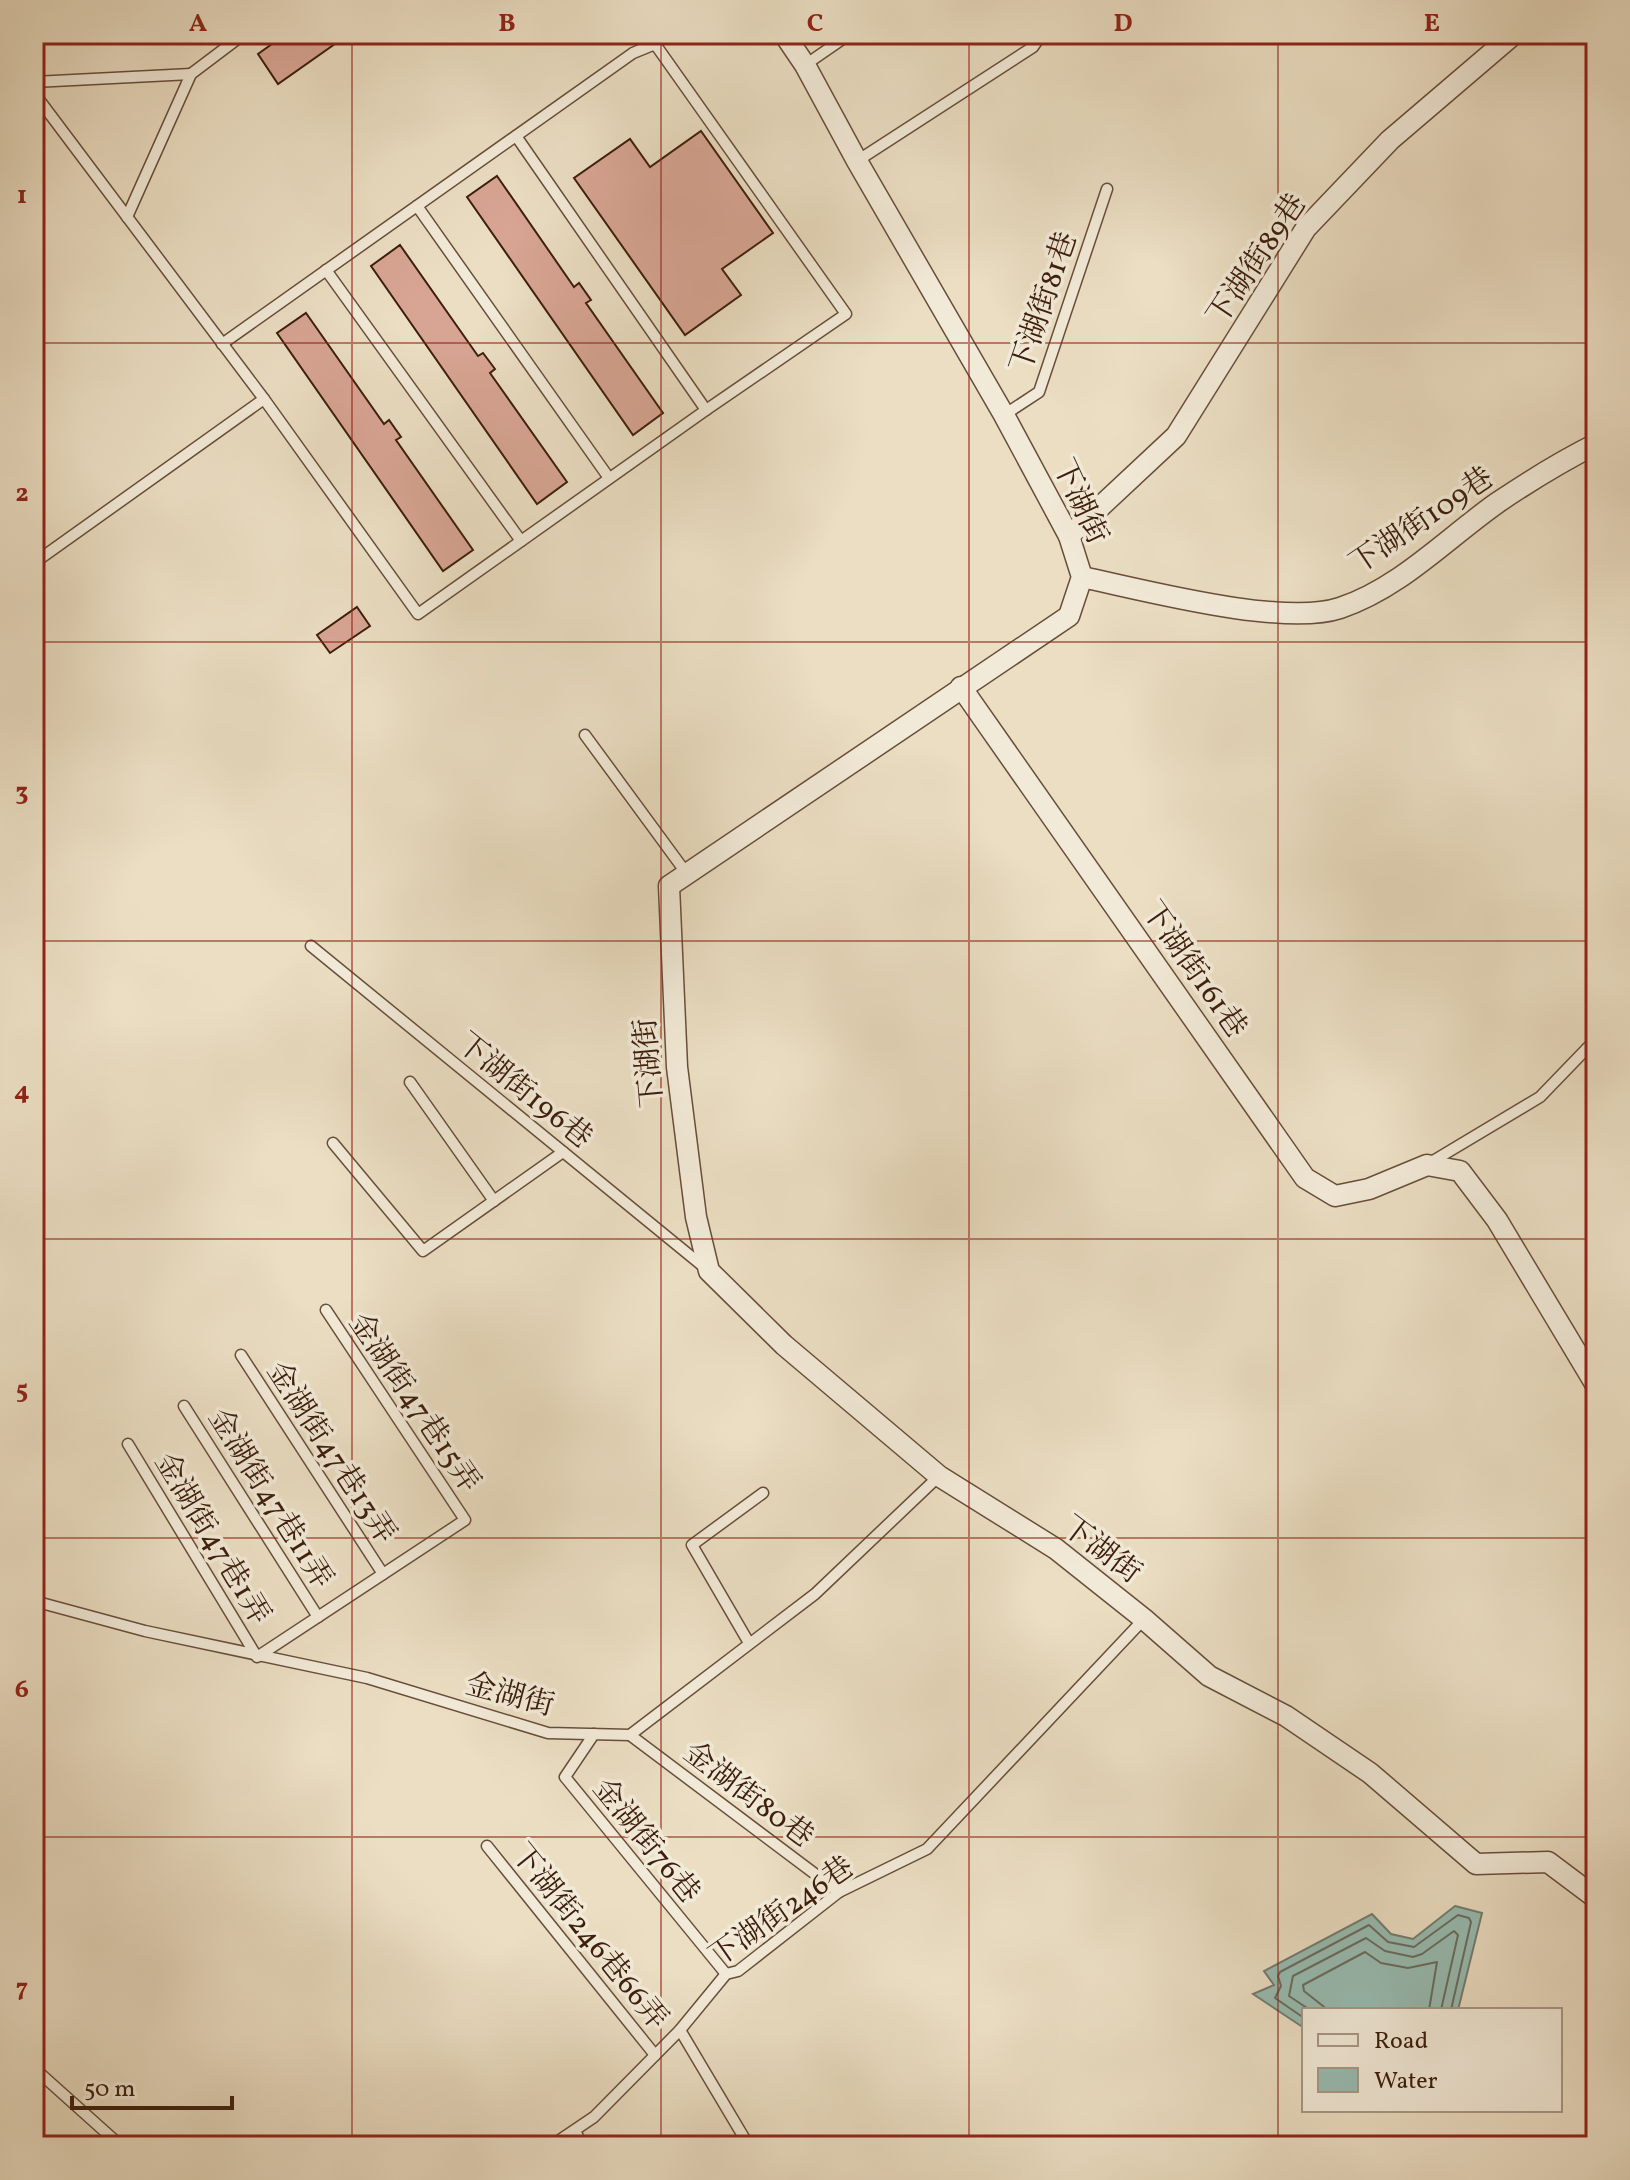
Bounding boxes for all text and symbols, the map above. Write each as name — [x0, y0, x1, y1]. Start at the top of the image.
text: A — [189, 6, 208, 42]
text: B — [498, 6, 516, 42]
text: C — [807, 6, 823, 42]
text: D — [1113, 6, 1133, 42]
text: E — [1424, 6, 1440, 42]
text: 1 — [17, 178, 27, 214]
street label: 下湖街89巷 — [1198, 186, 1317, 334]
street label: 下湖街81巷 — [1001, 226, 1089, 379]
street label: 下湖街 — [1041, 452, 1117, 552]
street label: 下湖街109巷 — [1342, 458, 1502, 585]
text: 2 — [15, 476, 29, 512]
text: 3 — [15, 775, 29, 811]
street label: 下湖街161巷 — [1131, 893, 1256, 1047]
street label: 下湖街 — [625, 1016, 675, 1109]
street label: 下湖街196巷 — [447, 1024, 601, 1159]
text: 4 — [14, 1074, 30, 1110]
street label: 金湖街47巷15弄 — [338, 1305, 489, 1501]
street label: 金湖街47巷13弄 — [256, 1354, 405, 1552]
text: 5 — [16, 1373, 28, 1409]
street label: 金湖街47巷11弄 — [197, 1401, 342, 1597]
street label: 金湖街47巷1弄 — [143, 1445, 279, 1633]
street label: 下湖街 — [1052, 1507, 1149, 1594]
street label: 金湖街 — [461, 1664, 558, 1728]
text: 6 — [15, 1672, 29, 1708]
street label: 金湖街80巷 — [674, 1733, 822, 1858]
street label: 金湖街76巷 — [582, 1770, 709, 1913]
street label: 下湖街246巷66弄 — [500, 1835, 677, 2039]
street label: 下湖街246巷 — [701, 1847, 863, 1978]
text: 7 — [16, 1971, 28, 2007]
legend — [1302, 2008, 1562, 2112]
text: Road — [1374, 2025, 1428, 2059]
scale bar — [72, 2060, 232, 2110]
text: Water — [1374, 2065, 1438, 2099]
text: 50 m — [84, 2073, 136, 2107]

